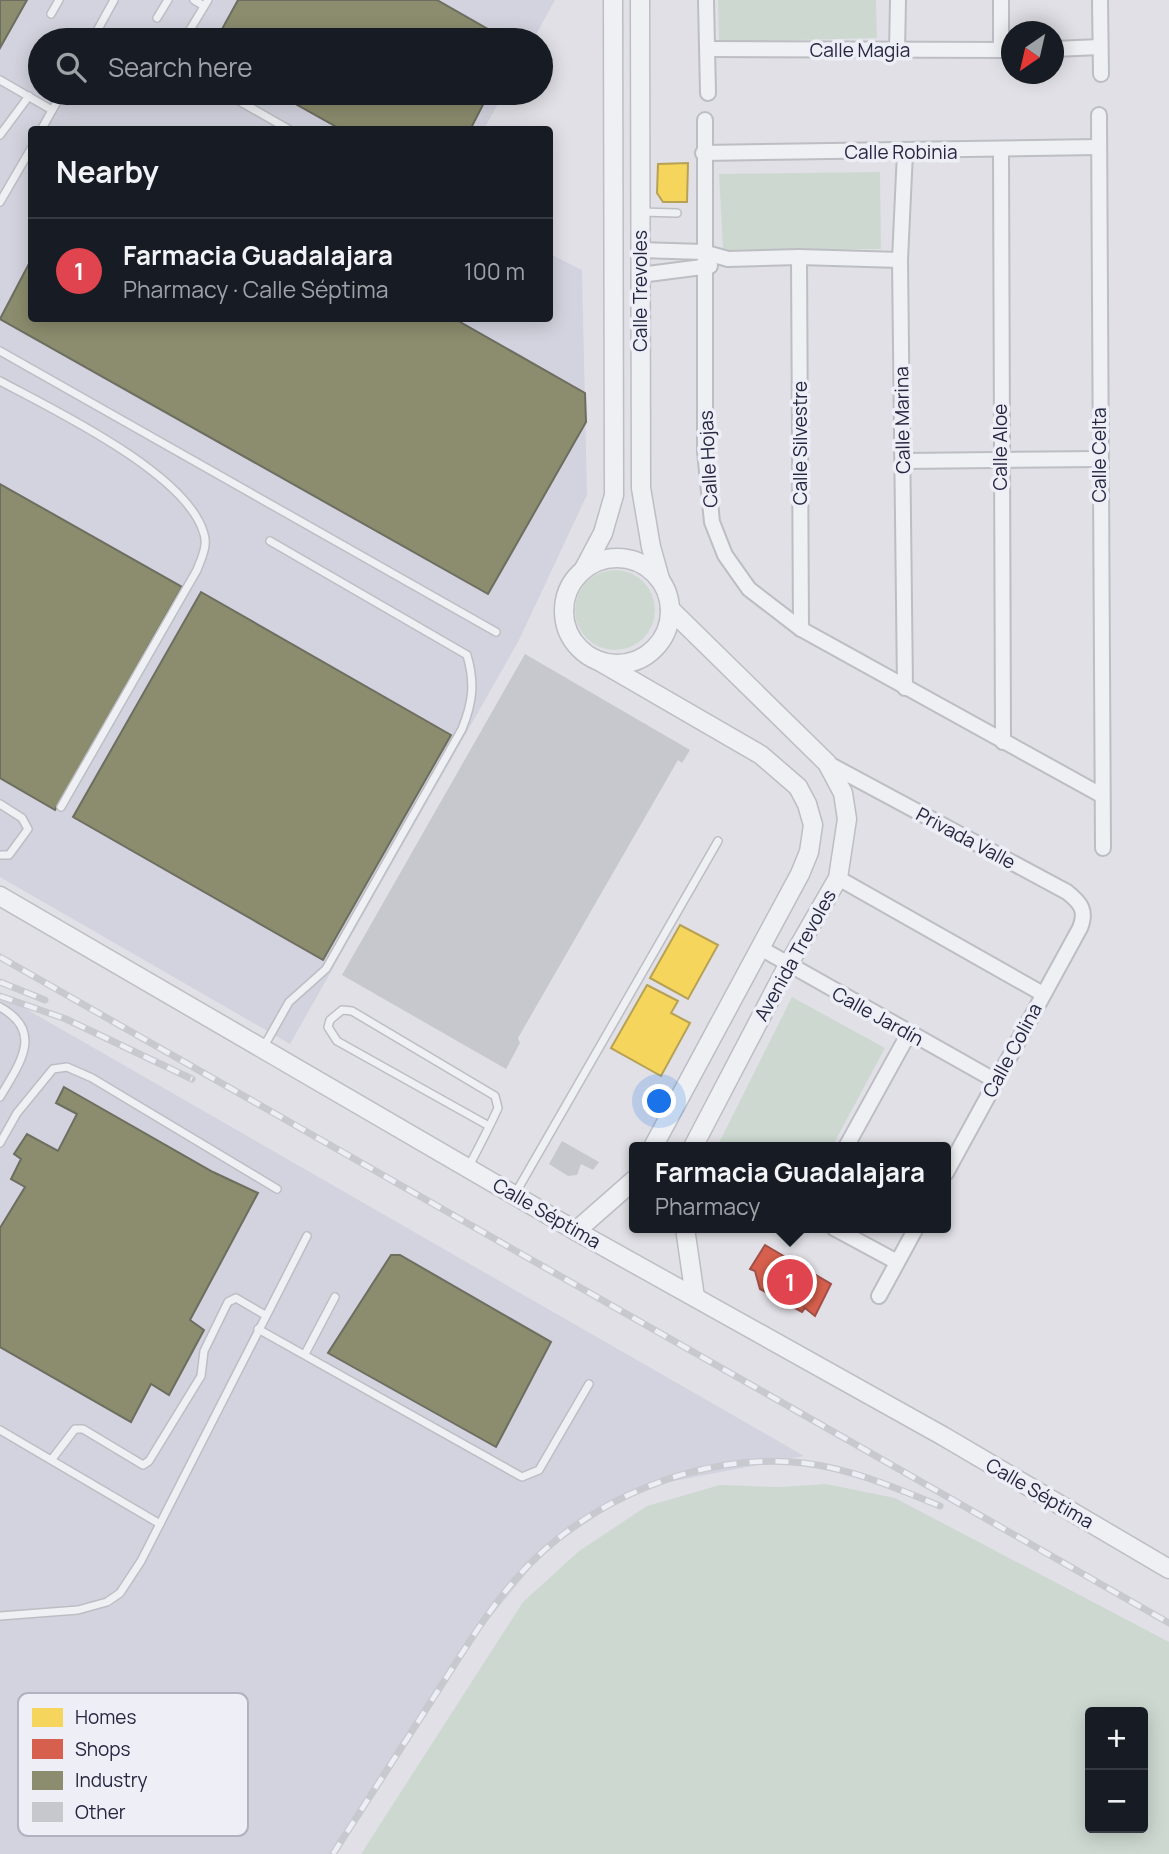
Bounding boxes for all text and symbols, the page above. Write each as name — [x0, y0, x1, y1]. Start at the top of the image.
north arrow — [1001, 21, 1064, 84]
search box — [28, 28, 553, 105]
street label: Calle Magia — [810, 37, 910, 63]
icon: search — [52, 48, 90, 86]
text: Search here — [108, 49, 253, 85]
street label: Calle Robinia — [844, 139, 958, 165]
text: Nearby — [56, 151, 159, 192]
street label: Calle Trevoles — [627, 230, 653, 352]
text: Farmacia Guadalajara — [123, 237, 393, 273]
text: 1 — [74, 255, 84, 287]
text: 100 m — [464, 255, 525, 287]
text: Pharmacy · Calle Séptima — [123, 273, 389, 305]
street label: Calle Marina — [888, 366, 916, 474]
street label: Calle Silvestre — [787, 381, 813, 505]
street label: Calle Aloe — [987, 404, 1013, 490]
street label: Calle Celta — [1086, 407, 1112, 503]
street label: Calle Hojas — [692, 410, 724, 508]
street label: Privada Valle — [912, 801, 1020, 875]
street label: Avenida Trevoles — [748, 885, 842, 1025]
street label: Calle Jardín — [828, 980, 928, 1052]
street label: Calle Colina — [976, 998, 1048, 1102]
your location — [642, 1084, 676, 1118]
popup — [629, 1142, 951, 1233]
text: Farmacia Guadalajara — [655, 1154, 925, 1190]
street label: Calle Séptima — [488, 1172, 606, 1254]
text: Pharmacy — [655, 1190, 760, 1222]
pin: 1 — [767, 1256, 813, 1308]
street label: Calle Séptima — [981, 1452, 1099, 1534]
legend — [18, 1693, 248, 1836]
text: Homes — [75, 1704, 136, 1730]
map controls — [1085, 1707, 1148, 1833]
button: + — [1085, 1707, 1148, 1770]
text: Shops — [75, 1736, 130, 1762]
text: Industry — [75, 1767, 148, 1793]
button: − — [1085, 1770, 1148, 1833]
text: Other — [75, 1799, 126, 1825]

